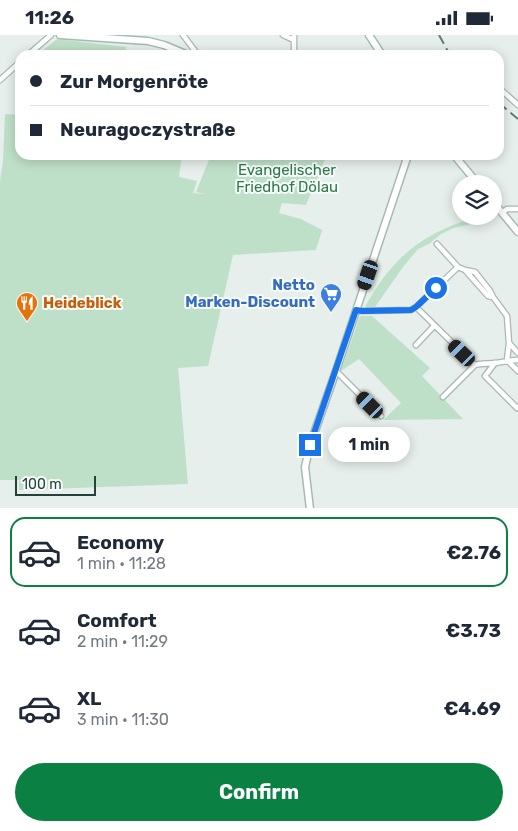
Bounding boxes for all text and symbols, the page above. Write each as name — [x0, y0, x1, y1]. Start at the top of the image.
text: 11:26 — [25, 6, 74, 29]
text: Zur Morgenröte — [60, 70, 208, 93]
text: Neuragoczystraße — [60, 118, 236, 141]
park label: Evangelischer Friedhof Dölau — [236, 161, 338, 196]
map controls — [452, 175, 502, 225]
button: layers — [452, 175, 502, 225]
car — [356, 258, 379, 292]
place label: Netto Marken-Discount — [185, 276, 315, 311]
route start — [425, 277, 447, 299]
supermarket icon: Netto Marken-Discount — [319, 282, 343, 313]
restaurant icon: Heideblick — [15, 291, 39, 322]
place label: Heideblick — [43, 294, 122, 312]
car — [445, 337, 478, 369]
car — [354, 389, 385, 421]
callout: 1 min — [328, 427, 410, 463]
route end — [299, 434, 321, 456]
text: 1 min — [349, 435, 389, 454]
scale bar — [15, 473, 96, 497]
text: 100 m — [22, 476, 62, 493]
icon: car — [17, 530, 62, 575]
text: Economy — [77, 531, 164, 554]
text: €2.76 — [446, 541, 501, 564]
text: 1 min · 11:28 — [77, 554, 166, 573]
icon: car — [17, 608, 62, 653]
text: Comfort — [77, 609, 157, 632]
text: €3.73 — [445, 619, 501, 642]
text: 2 min · 11:29 — [77, 632, 168, 651]
icon: car — [17, 686, 62, 731]
text: XL — [77, 687, 101, 710]
text: €4.69 — [443, 697, 501, 720]
text: 3 min · 11:30 — [77, 710, 169, 729]
button: Confirm — [15, 763, 503, 821]

